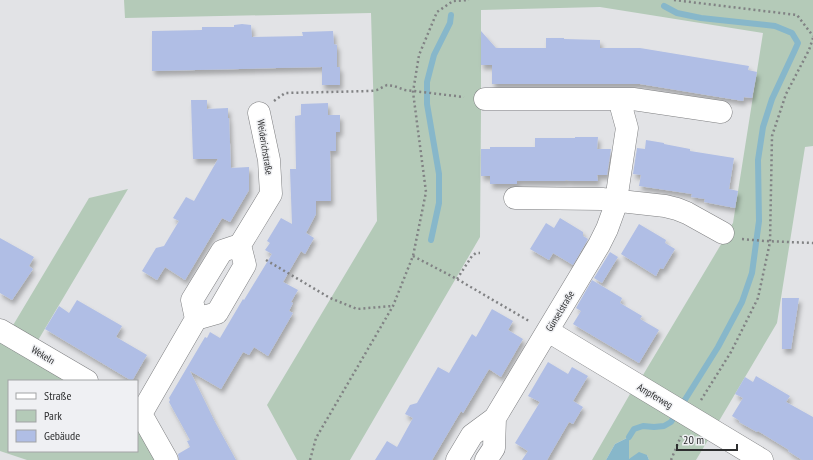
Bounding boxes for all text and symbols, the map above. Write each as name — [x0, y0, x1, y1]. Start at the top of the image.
street label: Weiderichstraße — [254, 118, 276, 176]
street label: Günselstraße — [543, 288, 577, 334]
street label: Wekeln — [29, 343, 57, 367]
legend — [8, 380, 138, 452]
street label: Ampferweg — [635, 380, 675, 412]
text: Straße — [44, 388, 71, 403]
text: Park — [44, 408, 62, 423]
scale bar — [677, 426, 737, 452]
text: Gebäude — [44, 428, 80, 443]
text: 20 m — [683, 432, 704, 447]

